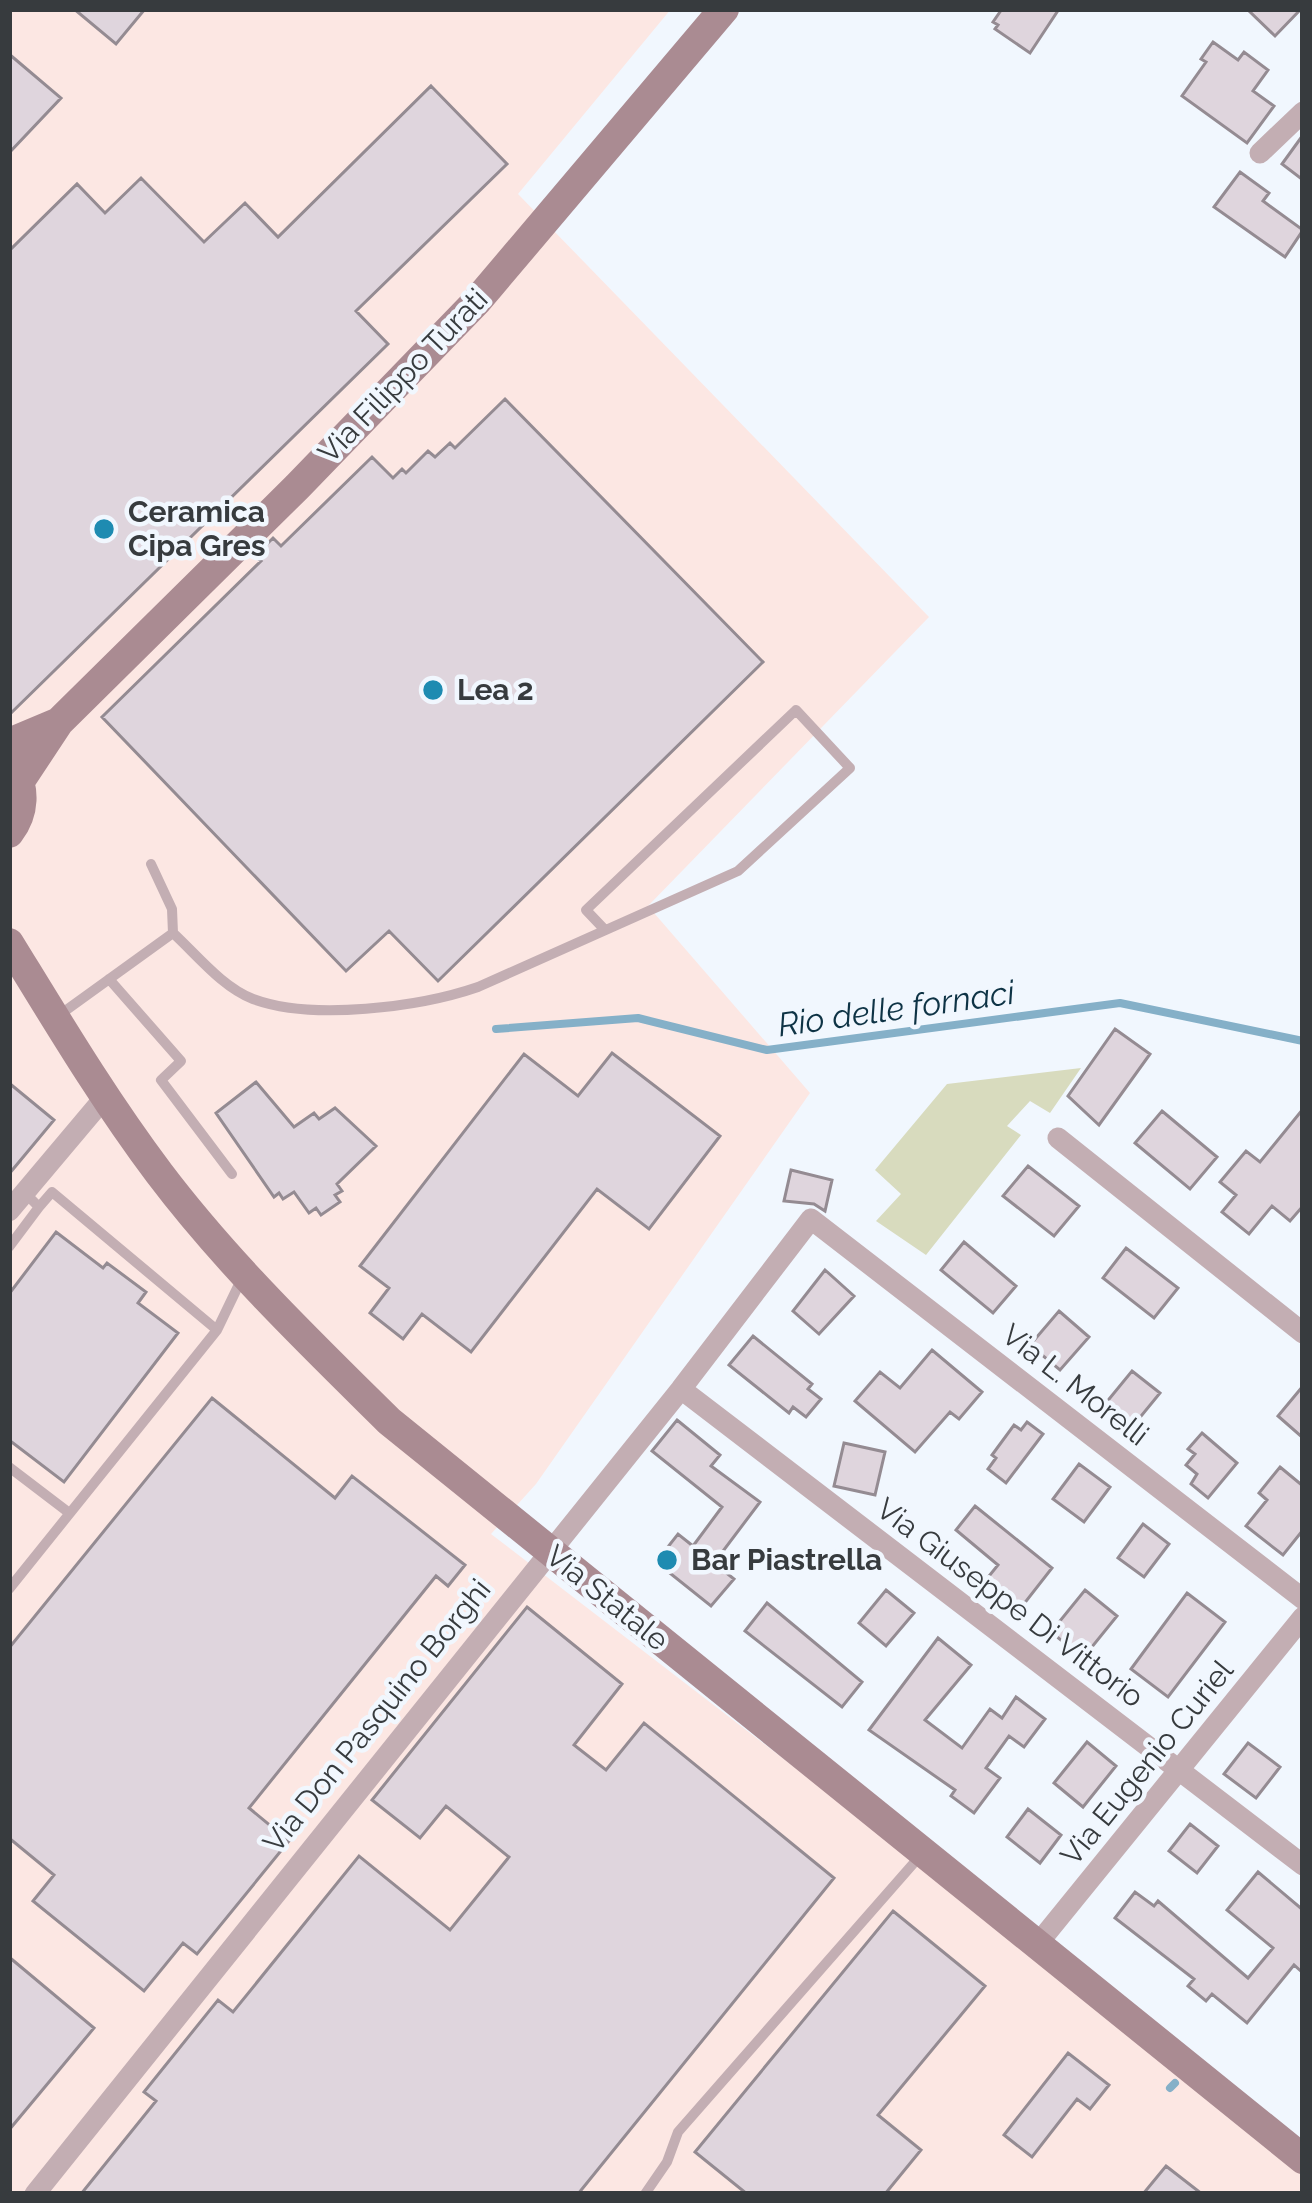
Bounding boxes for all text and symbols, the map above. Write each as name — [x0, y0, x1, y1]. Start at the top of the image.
street label: Via Filippo Turati — [311, 281, 495, 470]
place label: Ceramica Cipa Gres — [128, 494, 266, 563]
marker: Ceramica Cipa Gres — [91, 516, 117, 542]
place label: Lea 2 — [457, 672, 534, 707]
marker: Lea 2 — [420, 677, 446, 703]
water label: Rio delle fornaci — [775, 972, 1018, 1044]
street label: Via L. Morelli — [995, 1317, 1155, 1453]
street label: Via Giuseppe Di Vittorio — [870, 1491, 1151, 1714]
street label: Via Statale — [539, 1538, 676, 1658]
place label: Bar Piastrella — [691, 1542, 882, 1577]
marker: Bar Piastrella — [654, 1547, 680, 1573]
street label: Via Don Pasquino Borghi — [256, 1572, 498, 1859]
street label: Via Eugenio Curiel — [1053, 1652, 1241, 1872]

